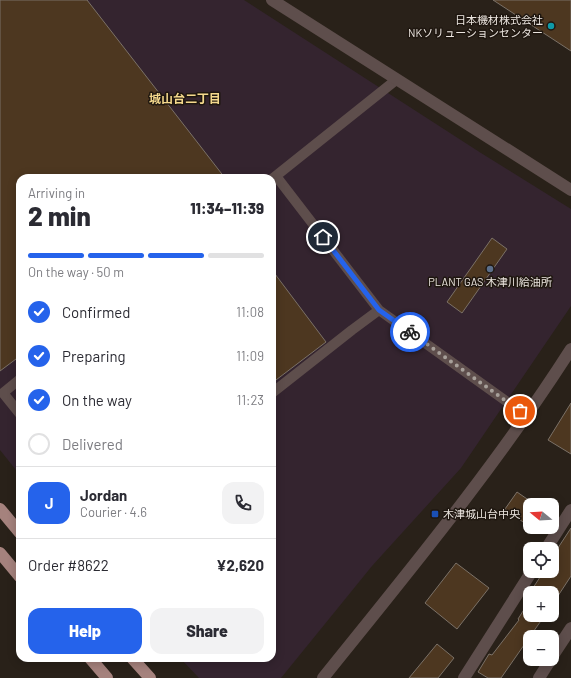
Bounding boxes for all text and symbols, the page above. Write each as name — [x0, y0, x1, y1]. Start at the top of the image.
place label: 日本機材株式会社 NKソリューションセンター — [408, 13, 543, 39]
marker: 日本機材株式会社 NKソリューションセンター — [546, 21, 556, 31]
district label: 城山台二丁目 — [149, 91, 221, 105]
text: Arriving in — [28, 185, 85, 201]
text: 11:34–11:39 — [190, 199, 264, 217]
text: 2 min — [28, 200, 91, 231]
pin — [306, 220, 340, 254]
icon: home — [312, 226, 334, 248]
text: On the way · 50 m — [28, 264, 124, 280]
marker: PLANT GAS 木津川給油所 — [485, 264, 495, 274]
place label: PLANT GAS 木津川給油所 — [428, 275, 553, 288]
icon: check — [28, 301, 50, 323]
text: Confirmed — [62, 303, 130, 321]
text: 11:08 — [236, 304, 264, 320]
courier — [390, 312, 430, 352]
icon: bike — [399, 321, 421, 343]
icon: check — [28, 345, 50, 367]
text: Preparing — [62, 347, 126, 365]
text: 11:09 — [236, 348, 264, 364]
icon: check — [28, 389, 50, 411]
text: On the way — [62, 391, 132, 409]
text: 11:23 — [237, 392, 264, 408]
pin — [503, 394, 537, 428]
icon: bag — [509, 400, 531, 422]
text: Delivered — [62, 435, 123, 453]
button: phone — [222, 482, 264, 524]
text: Jordan — [80, 486, 127, 504]
text: J — [45, 494, 53, 512]
north arrow — [523, 498, 559, 534]
map controls — [523, 498, 559, 666]
text: Courier · 4.6 — [80, 504, 147, 520]
place label: 木津城山台中央 — [443, 507, 521, 520]
marker: 木津城山台中央 — [430, 509, 440, 519]
button: locate — [523, 542, 559, 578]
text: Order #8622 — [28, 556, 109, 574]
text: ¥2,620 — [216, 556, 264, 574]
button: + — [523, 586, 559, 622]
button: Help — [28, 608, 142, 654]
button: Share — [150, 608, 264, 654]
button: − — [523, 630, 559, 666]

